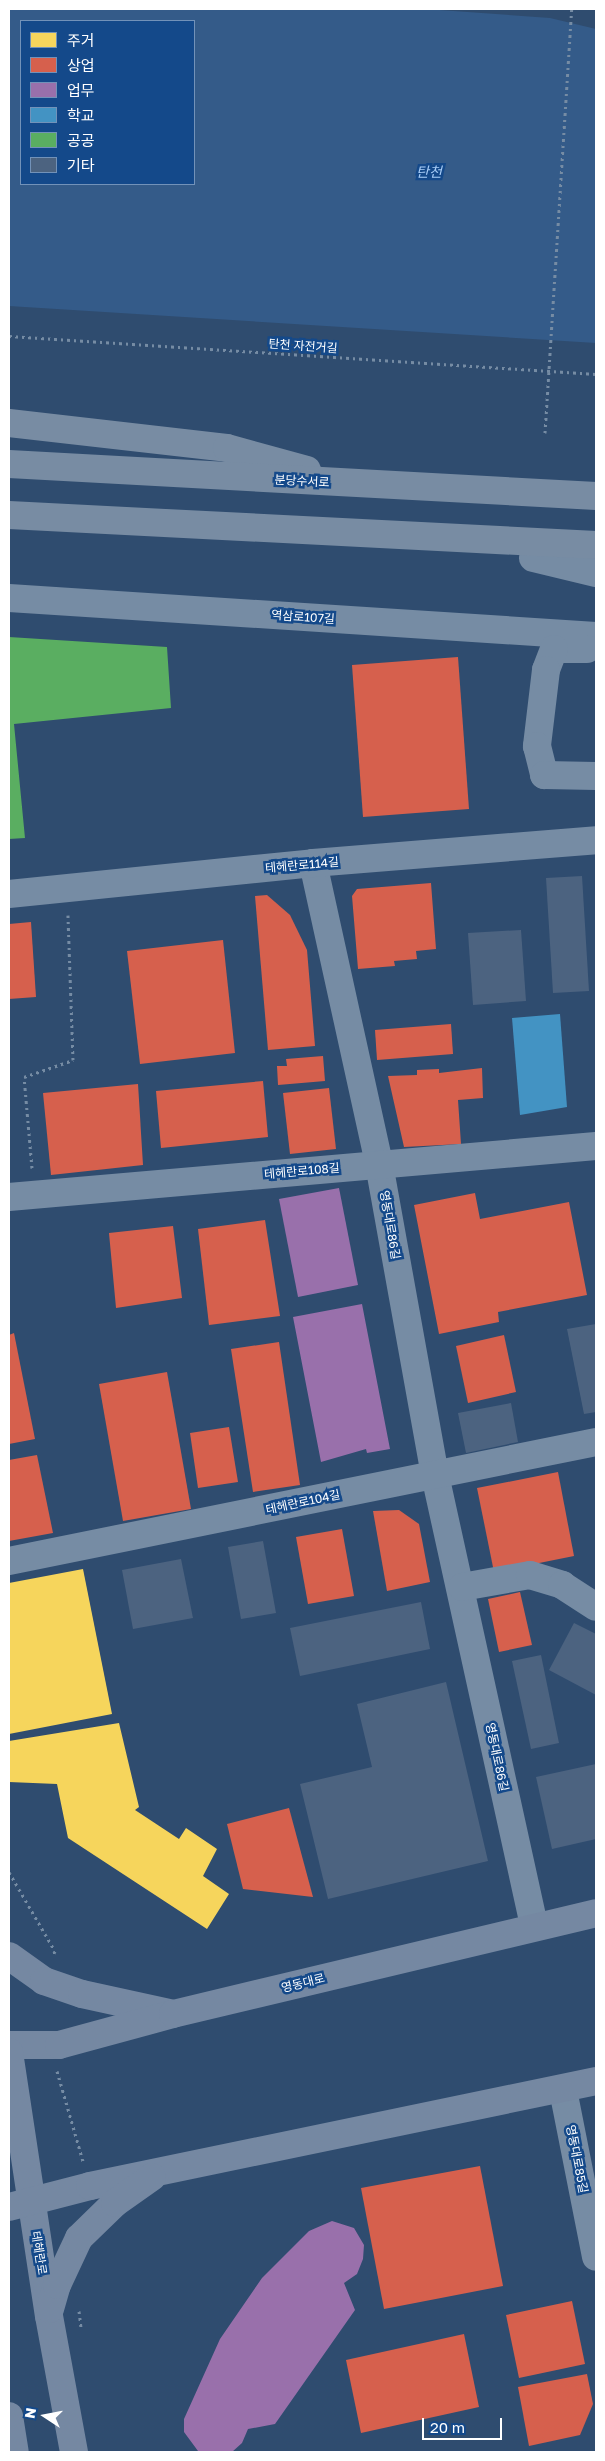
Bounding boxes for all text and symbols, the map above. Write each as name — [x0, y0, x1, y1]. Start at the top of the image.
legend — [20, 20, 195, 185]
text: 주거 — [67, 31, 95, 49]
text: 상업 — [67, 56, 95, 74]
text: 업무 — [67, 81, 95, 99]
text: 학교 — [67, 106, 95, 124]
text: 공공 — [67, 131, 95, 149]
text: 기타 — [67, 156, 95, 174]
water label: 탄천 — [416, 164, 442, 180]
street label: 탄천 자전거길 — [268, 336, 338, 356]
street label: 분당수서로 — [274, 472, 330, 490]
street label: 역삼로107길 — [271, 608, 335, 626]
street label: 테헤란로114길 — [264, 855, 340, 875]
street label: 테헤란로108길 — [264, 1161, 340, 1181]
street label: 영동대로86길 — [377, 1189, 403, 1261]
street label: 테헤란로104길 — [264, 1487, 342, 1517]
street label: 영동대로86길 — [483, 1721, 511, 1793]
street label: 영동대로 — [280, 1971, 326, 1995]
street label: 영동대로85길 — [563, 2124, 591, 2194]
street label: 테헤란로 — [28, 2230, 50, 2276]
north arrow — [20, 2391, 70, 2441]
text: N — [20, 2406, 39, 2420]
scale bar — [425, 2408, 505, 2440]
text: 20 m — [430, 2418, 465, 2436]

